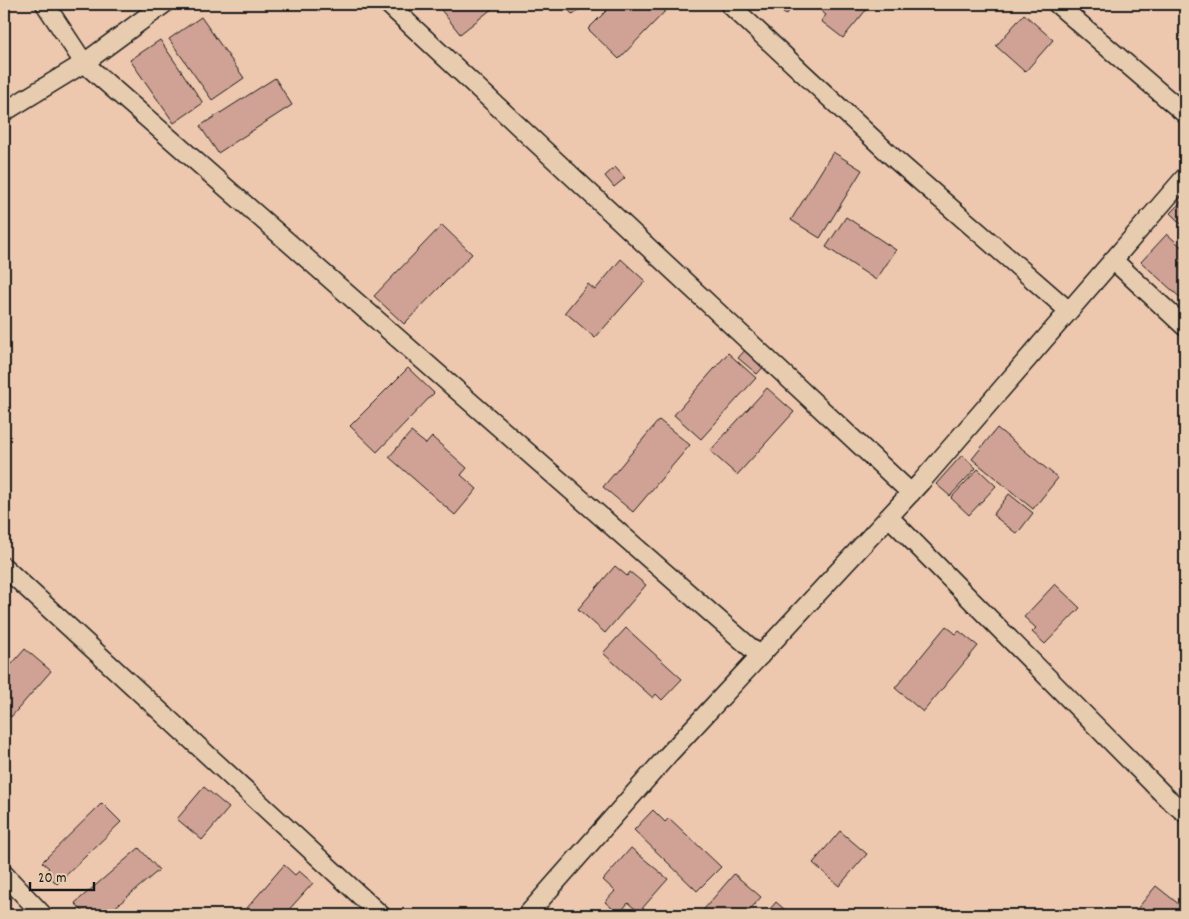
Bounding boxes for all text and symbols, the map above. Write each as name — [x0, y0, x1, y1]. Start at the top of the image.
scale bar — [30, 859, 94, 891]
text: 20 m — [38, 868, 66, 890]

